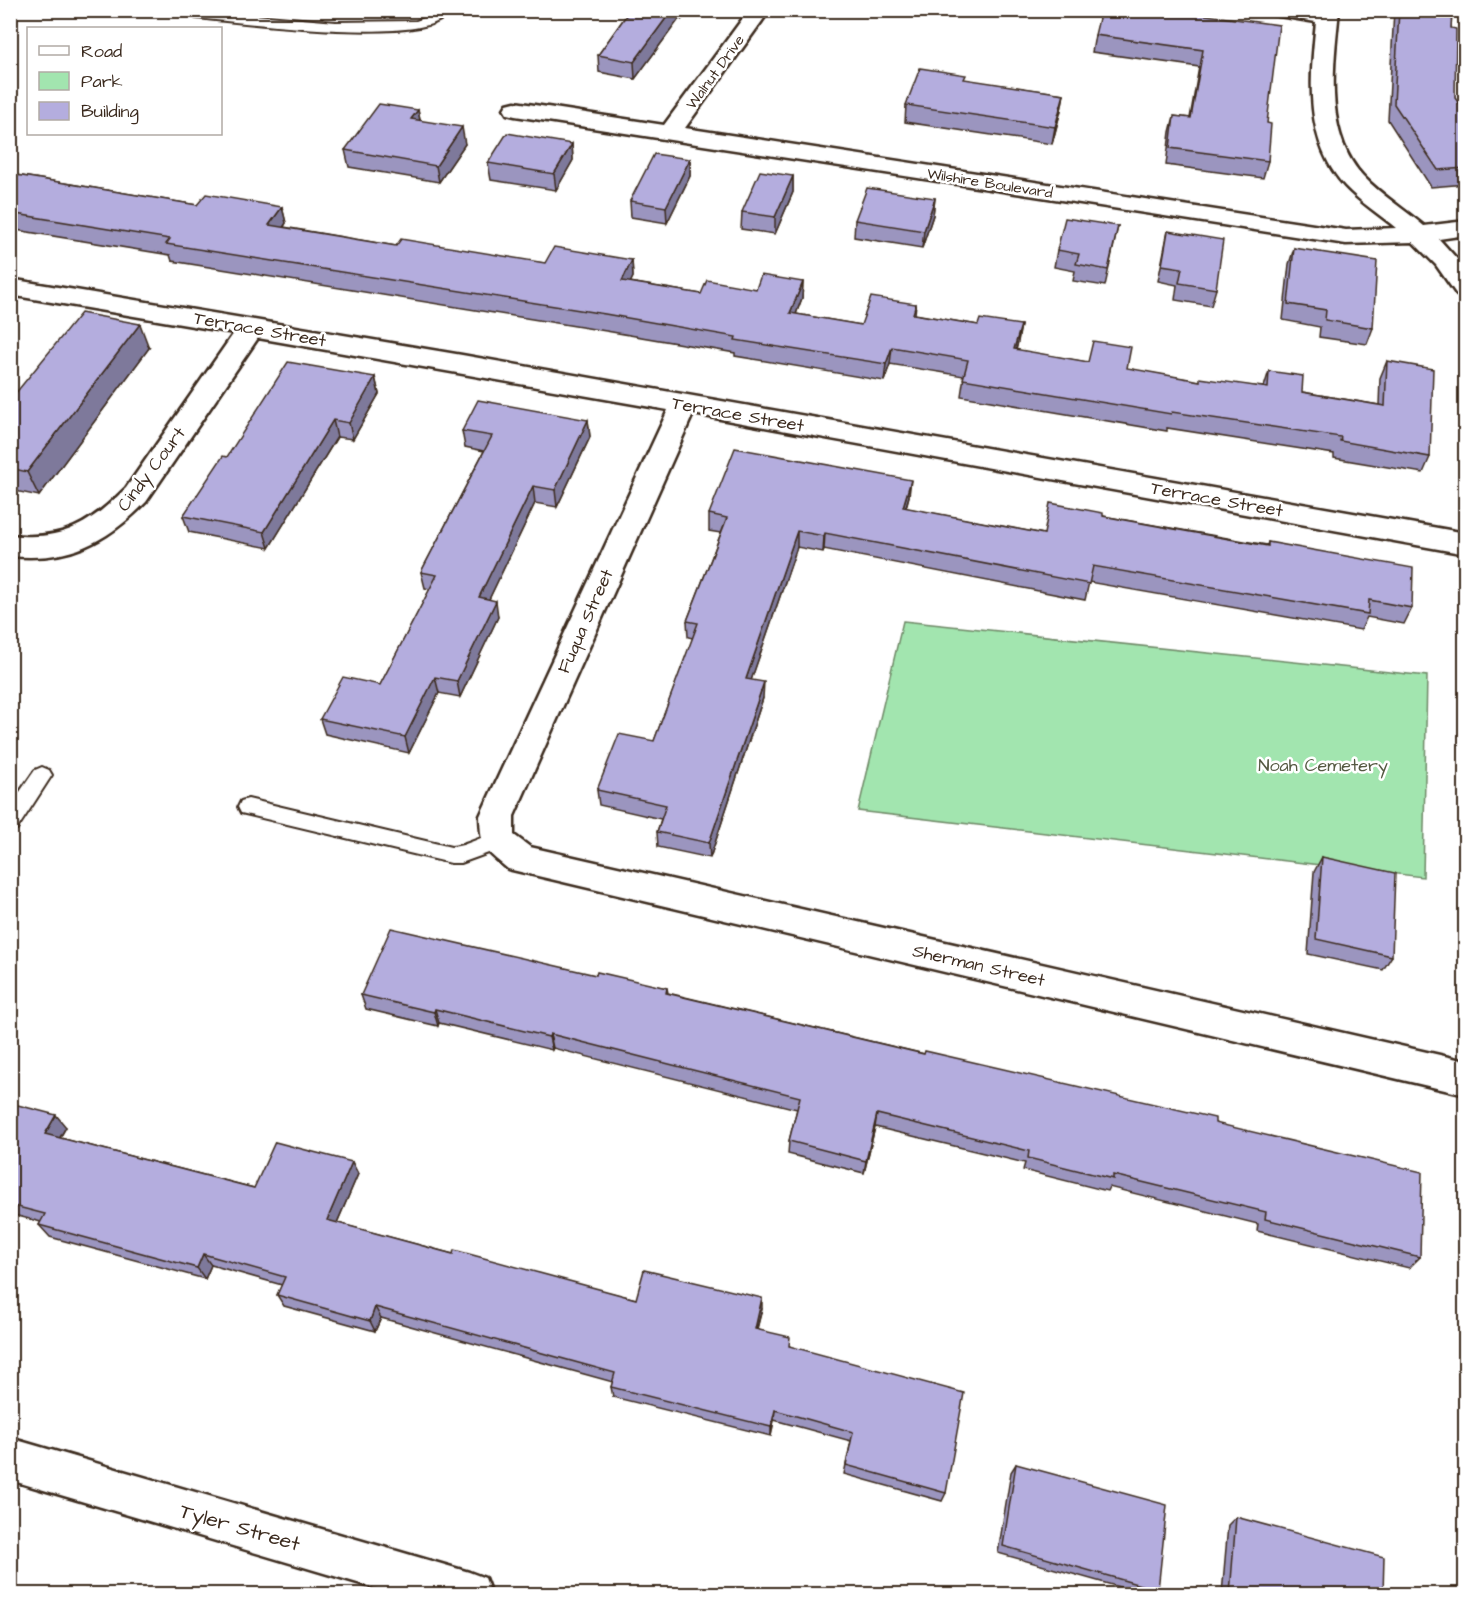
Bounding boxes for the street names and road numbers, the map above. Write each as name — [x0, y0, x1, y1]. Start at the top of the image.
street label: Walnut Drive — [681, 31, 750, 114]
street label: Wilshire Boulevard — [926, 163, 1055, 204]
street label: Terrace Street — [192, 306, 329, 354]
street label: Terrace Street — [670, 391, 807, 439]
street label: Cindy Court — [111, 421, 193, 517]
street label: Terrace Street — [1149, 476, 1286, 524]
street label: Fuqua Street — [551, 564, 620, 677]
street label: Sherman Street — [910, 938, 1048, 993]
street label: Tyler Street — [176, 1496, 304, 1561]

